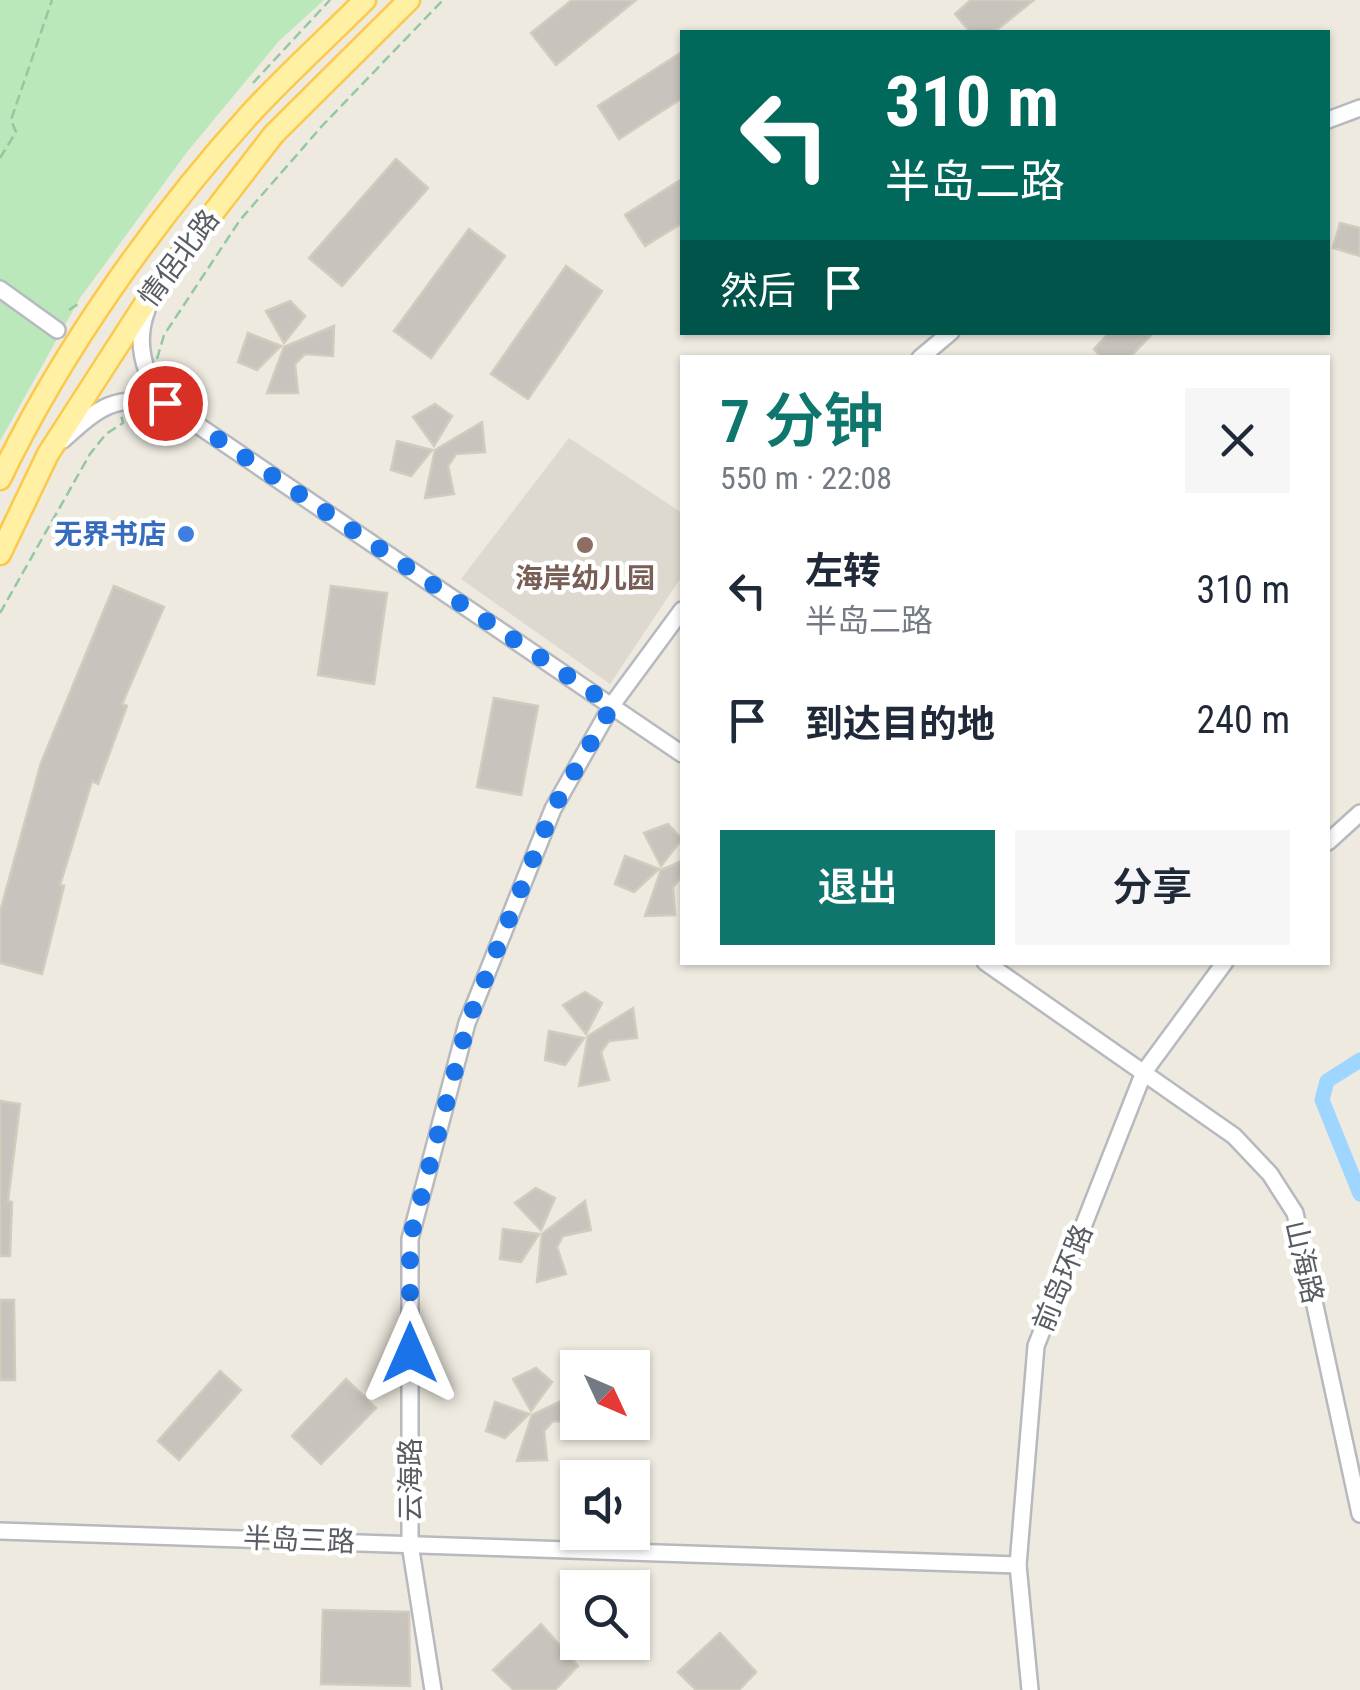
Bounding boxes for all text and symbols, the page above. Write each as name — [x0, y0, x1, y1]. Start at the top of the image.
text: 310 m — [885, 61, 1059, 143]
icon: left — [720, 70, 850, 200]
text: 半岛二路 — [885, 155, 1065, 208]
street label: 情侶北路 — [132, 203, 226, 313]
icon: arrive — [816, 260, 871, 315]
text: 然后 — [720, 269, 796, 313]
pin — [123, 361, 208, 446]
icon: arrive — [138, 376, 193, 431]
text: 7 分钟 — [720, 386, 884, 457]
button: close — [1185, 388, 1290, 493]
text: 550 m · 22:08 — [720, 459, 892, 497]
place label: 无界书店 — [54, 518, 166, 551]
marker: 无界书店 — [175, 523, 197, 545]
marker: 海岸幼儿园 — [574, 534, 596, 556]
text: 左转 — [805, 549, 881, 593]
place label: 海岸幼儿园 — [515, 562, 655, 595]
icon: left — [720, 563, 775, 618]
text: 310 m — [1196, 568, 1290, 612]
text: 半岛二路 — [805, 602, 933, 640]
icon: arrive — [720, 693, 775, 748]
text: 240 m — [1196, 698, 1290, 742]
text: 到达目的地 — [805, 702, 995, 746]
button: 退出 — [720, 830, 995, 945]
button: 分享 — [1015, 830, 1290, 945]
street label: 山海路 — [1278, 1217, 1330, 1307]
street label: 前岛环路 — [1027, 1220, 1099, 1336]
position arrow — [358, 1301, 462, 1405]
north arrow — [560, 1350, 650, 1440]
map controls — [560, 1350, 650, 1660]
street label: 云海路 — [394, 1438, 427, 1522]
button: sound — [560, 1460, 650, 1550]
street label: 半岛三路 — [242, 1522, 356, 1558]
button: search — [560, 1570, 650, 1660]

